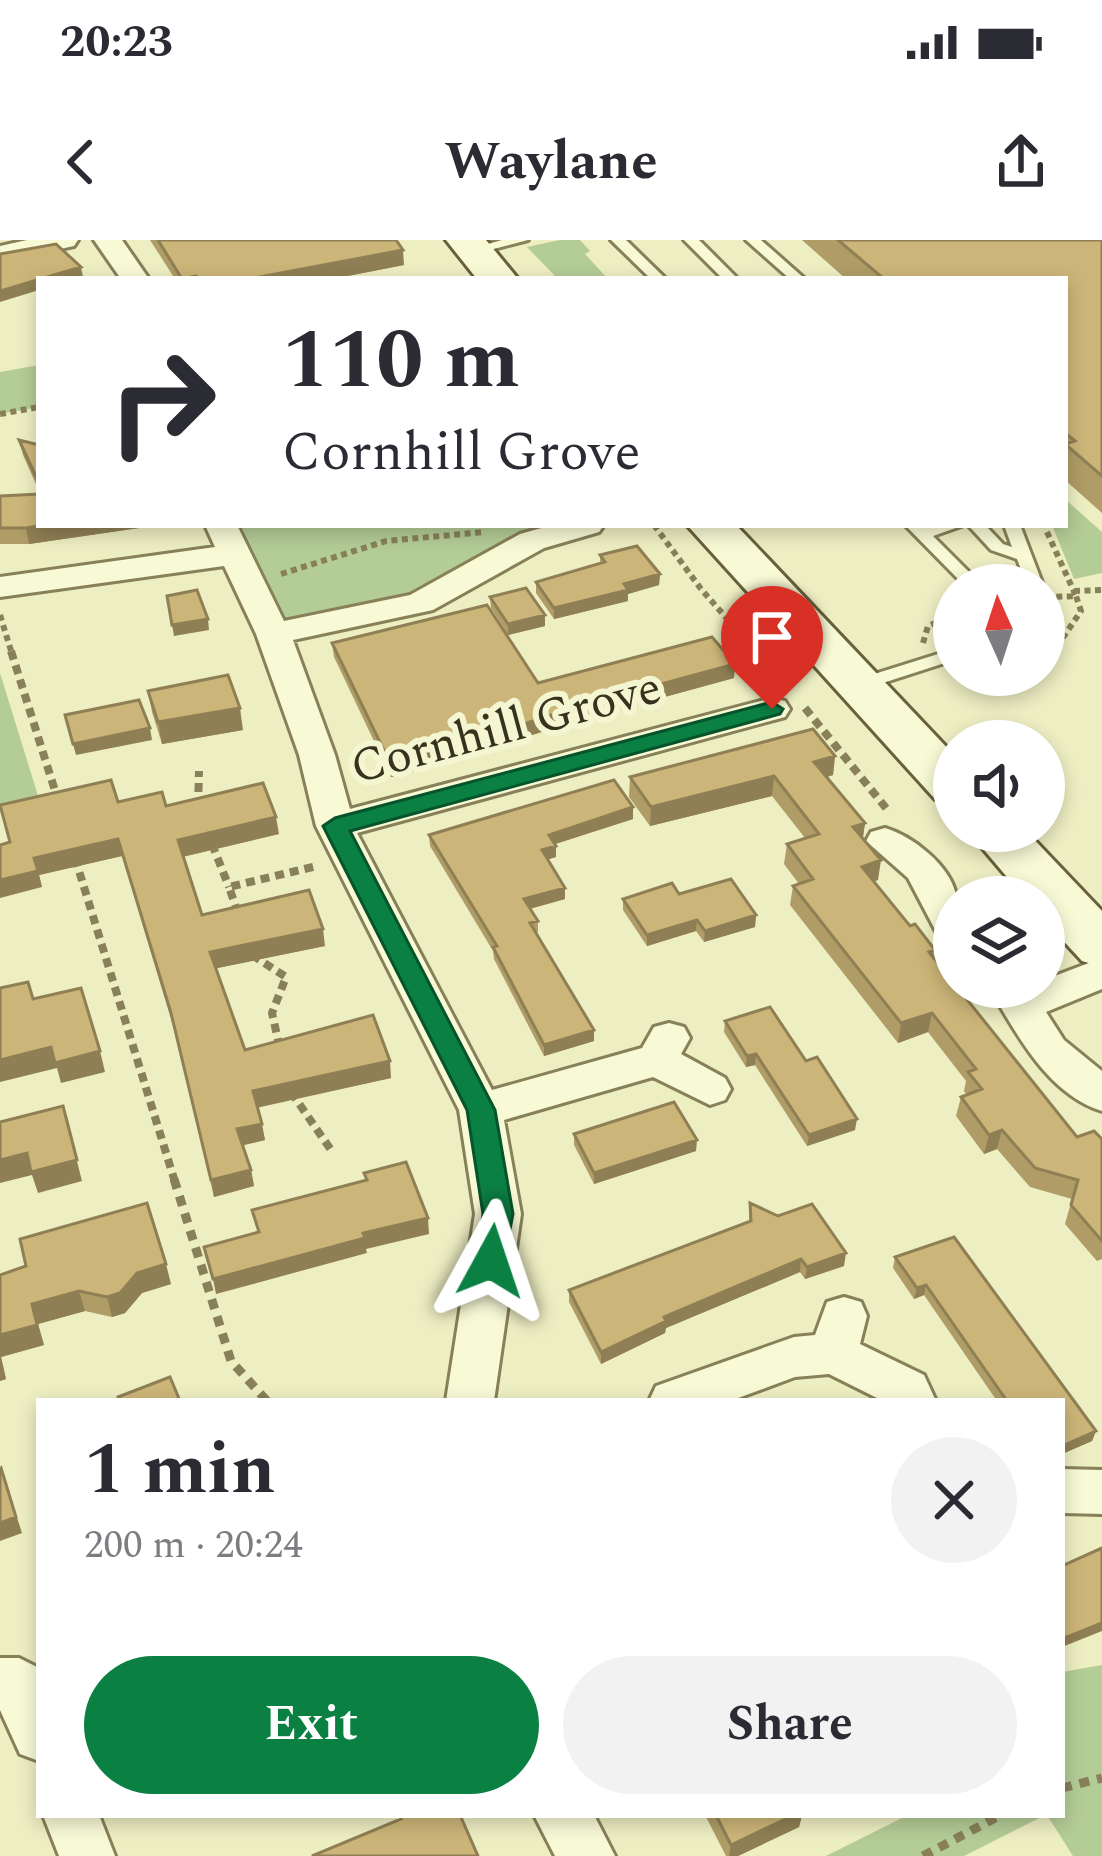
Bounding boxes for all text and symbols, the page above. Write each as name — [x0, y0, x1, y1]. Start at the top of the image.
text: 20:23 — [60, 8, 173, 77]
text: Waylane — [444, 121, 658, 203]
icon: back — [48, 129, 114, 195]
icon: share — [988, 129, 1054, 195]
text: 110 m — [282, 297, 520, 425]
icon: right — [84, 324, 240, 480]
text: Cornhill Grove — [282, 412, 641, 494]
north arrow — [933, 564, 1065, 696]
map controls — [933, 564, 1065, 1008]
pin — [721, 586, 823, 709]
icon: arrive — [739, 604, 805, 670]
street label: Cornhill Grove — [343, 651, 669, 805]
button: sound — [933, 720, 1065, 852]
button: layers — [933, 876, 1065, 1008]
position arrow — [428, 1198, 554, 1324]
text: 1 min — [84, 1416, 276, 1525]
button: close — [891, 1437, 1017, 1563]
text: 200 m · 20:24 — [84, 1516, 303, 1575]
button: Exit — [84, 1656, 539, 1794]
button: Share — [563, 1656, 1017, 1794]

